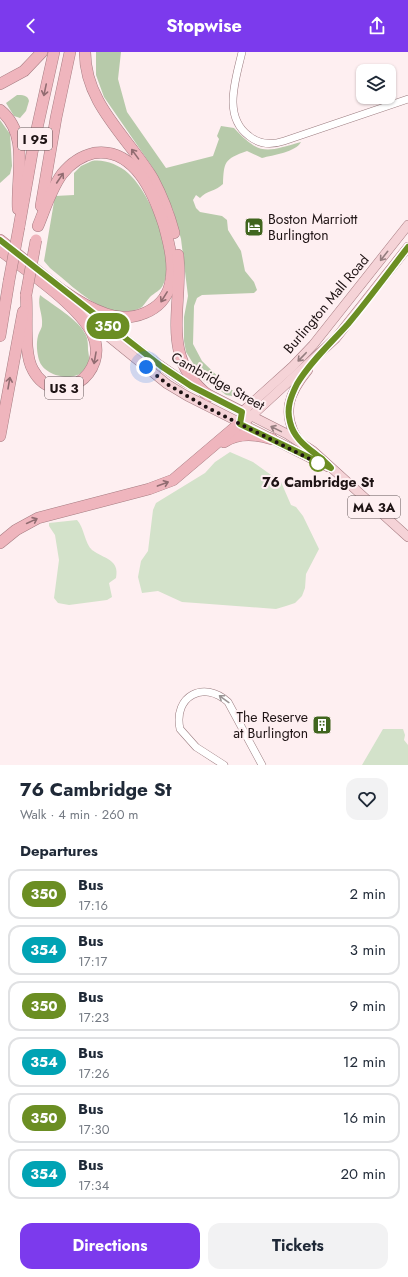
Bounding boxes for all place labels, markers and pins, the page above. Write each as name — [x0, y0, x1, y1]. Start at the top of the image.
place label: Boston Marriott Burlington — [268, 209, 358, 245]
hotel icon: Boston Marriott Burlington — [243, 216, 265, 238]
marker: 76 Cambridge St — [309, 454, 327, 472]
place label: 76 Cambridge St — [262, 472, 374, 492]
place label: The Reserve at Burlington — [233, 707, 308, 743]
building icon: The Reserve at Burlington — [311, 714, 333, 736]

